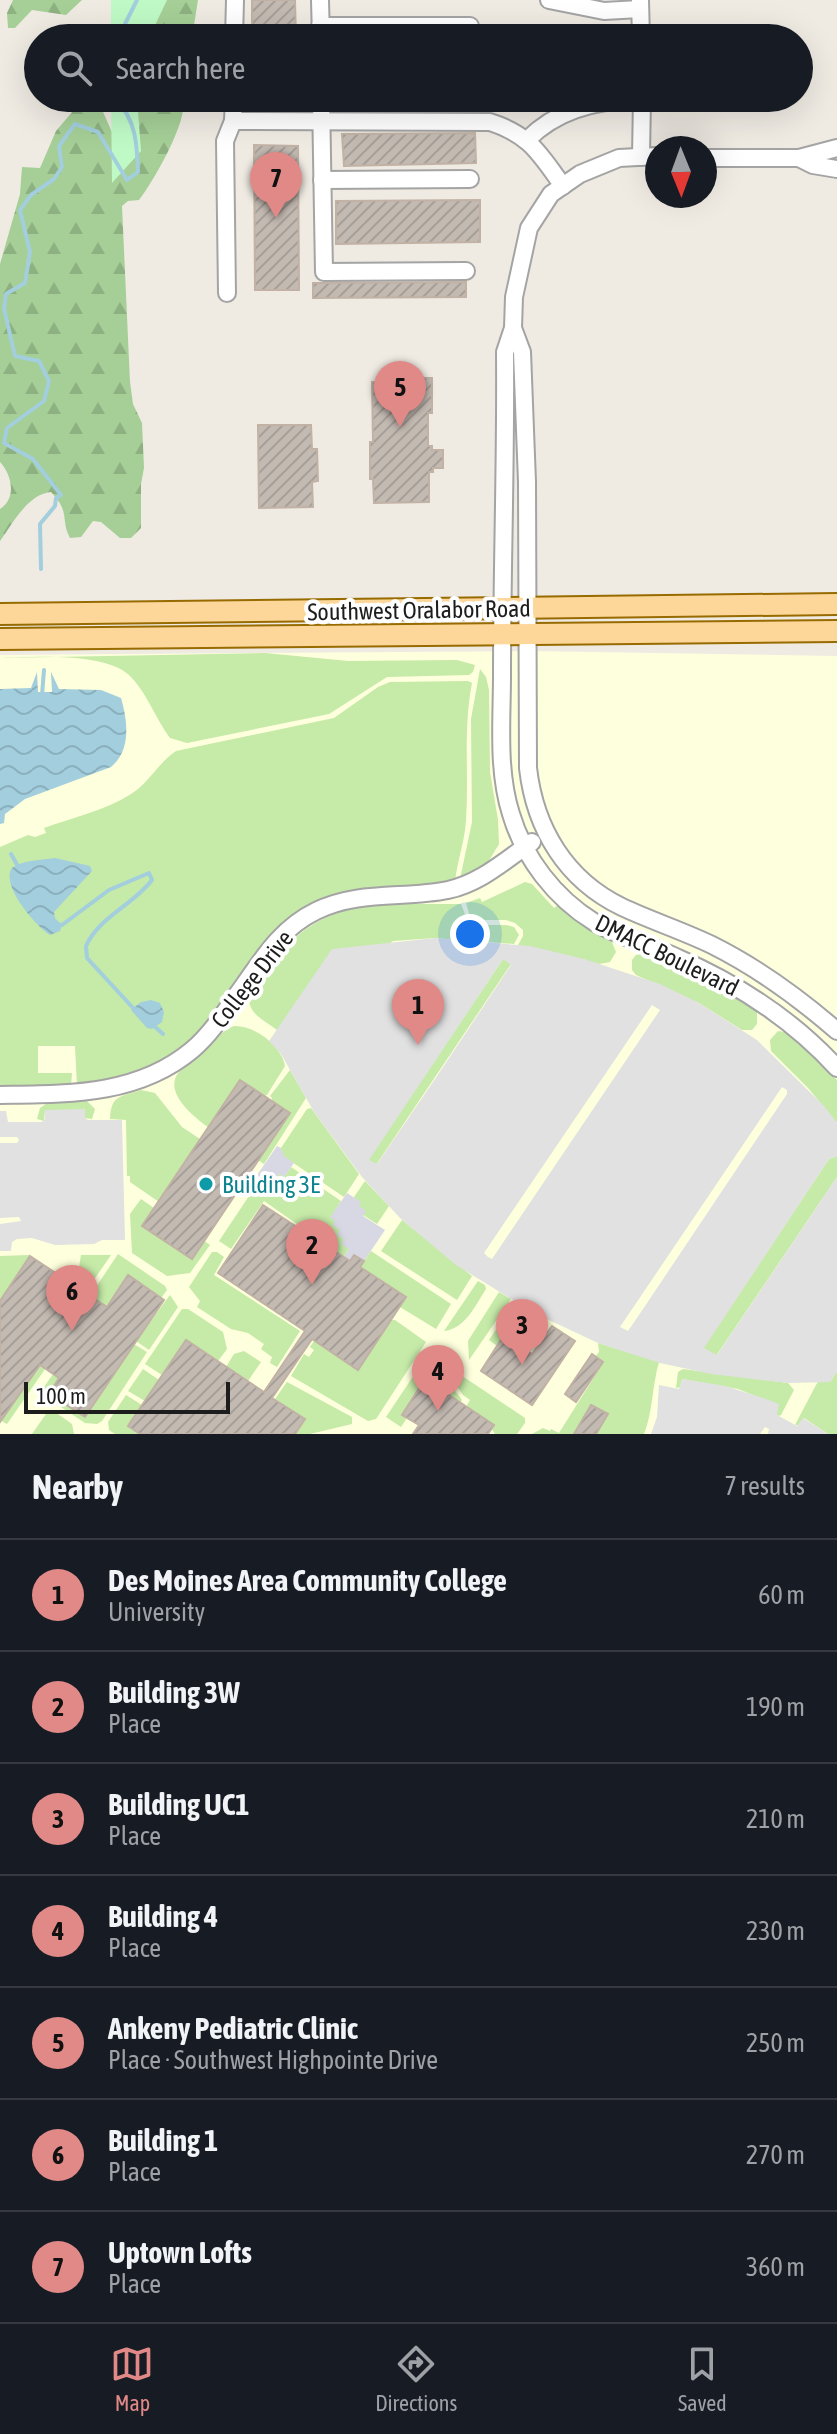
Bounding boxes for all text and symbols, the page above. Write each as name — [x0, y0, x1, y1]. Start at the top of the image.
search box — [24, 24, 813, 112]
icon: search — [52, 46, 96, 90]
text: Search here — [116, 51, 245, 85]
north arrow — [645, 136, 717, 208]
pin: 7 — [250, 152, 302, 218]
pin: 5 — [374, 361, 426, 427]
street label: Southwest Oralabor Road — [307, 595, 531, 625]
street label: DMACC Boulevard — [591, 909, 743, 1001]
your location — [450, 914, 490, 954]
street label: College Drive — [206, 925, 298, 1033]
pin: 1 — [392, 979, 444, 1045]
place label: Building 3E — [222, 1171, 320, 1198]
marker: Building 3E — [197, 1175, 215, 1193]
pin: 2 — [286, 1219, 338, 1285]
pin: 6 — [46, 1265, 98, 1331]
pin: 3 — [496, 1299, 548, 1365]
pin: 4 — [412, 1345, 464, 1411]
scale bar — [24, 1378, 230, 1414]
text: 100 m — [36, 1383, 86, 1409]
text: Nearby — [32, 1467, 123, 1506]
text: 7 results — [724, 1471, 805, 1501]
text: Des Moines Area Community College — [108, 1563, 507, 1597]
text: 1 — [52, 1580, 64, 1610]
text: 60 m — [758, 1580, 805, 1610]
text: University — [108, 1597, 205, 1627]
text: Building 3W — [108, 1675, 240, 1709]
text: 2 — [52, 1692, 64, 1722]
text: 190 m — [746, 1692, 805, 1722]
text: Place — [108, 1709, 161, 1739]
text: Building UC1 — [108, 1787, 249, 1821]
text: 3 — [52, 1804, 64, 1834]
text: 210 m — [746, 1804, 805, 1834]
text: Place — [108, 1821, 161, 1851]
text: Building 4 — [108, 1899, 218, 1933]
text: 4 — [52, 1916, 64, 1946]
text: 230 m — [746, 1916, 805, 1946]
text: Place — [108, 1933, 161, 1963]
text: Ankeny Pediatric Clinic — [108, 2011, 358, 2045]
text: 5 — [52, 2028, 64, 2058]
text: 250 m — [746, 2028, 805, 2058]
text: Place · Southwest Highpointe Drive — [108, 2045, 438, 2075]
text: Building 1 — [108, 2123, 218, 2157]
text: 6 — [52, 2140, 64, 2170]
text: 270 m — [746, 2140, 805, 2170]
text: Place — [108, 2157, 161, 2187]
text: Uptown Lofts — [108, 2235, 252, 2269]
text: 7 — [52, 2252, 64, 2282]
text: 360 m — [746, 2252, 805, 2282]
text: Place — [108, 2269, 161, 2299]
tab: Map — [110, 2342, 154, 2416]
tab: Directions — [375, 2342, 457, 2416]
tab: Saved — [678, 2342, 727, 2416]

